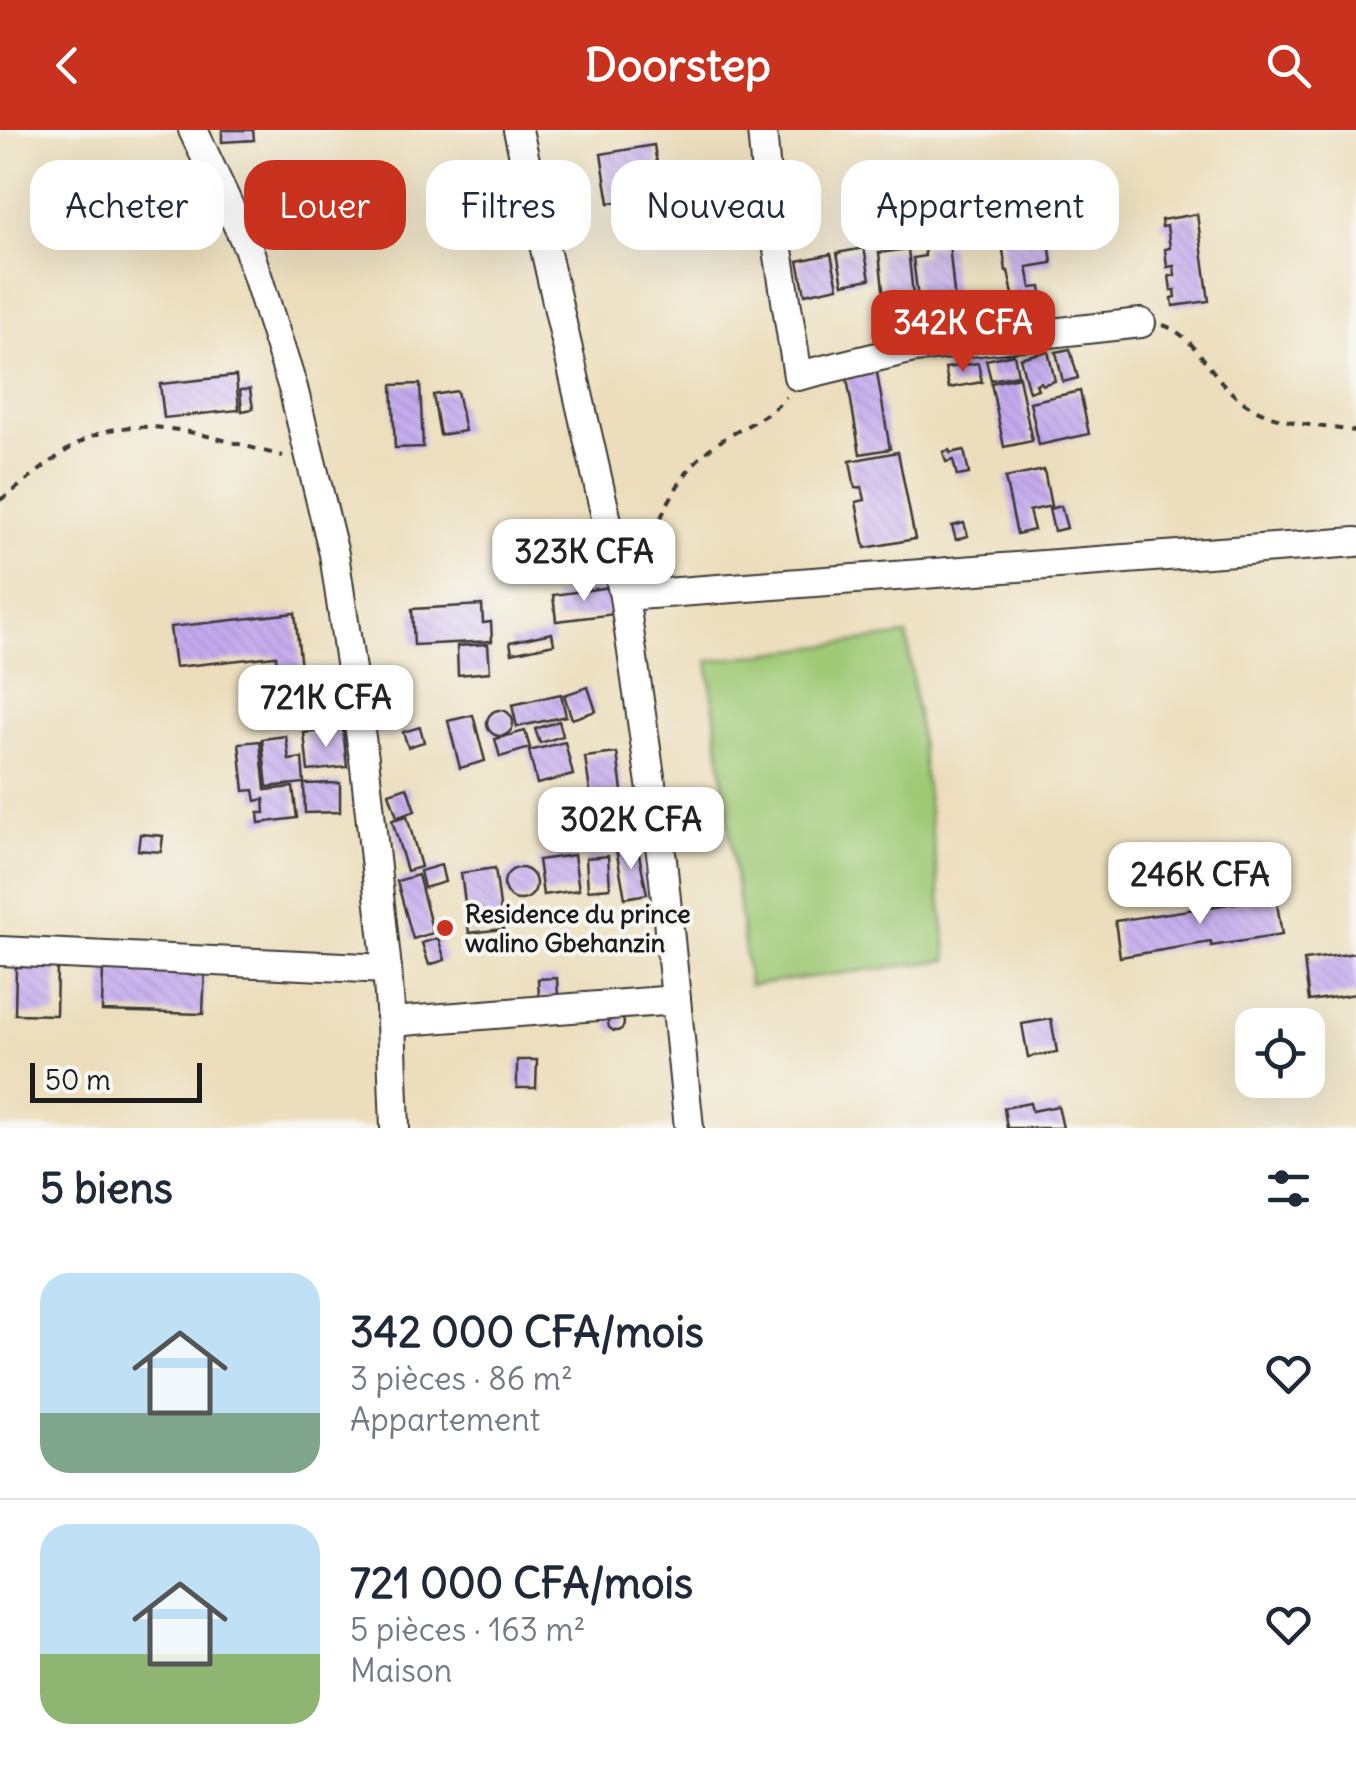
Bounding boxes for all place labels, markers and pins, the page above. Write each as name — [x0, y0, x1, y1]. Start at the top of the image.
pin: 342K CFA — [860, 290, 1066, 375]
pin: 323K CFA — [481, 519, 687, 604]
pin: 721K CFA — [223, 665, 429, 750]
pin: 302K CFA — [528, 787, 734, 872]
pin: 246K CFA — [1097, 842, 1303, 927]
place label: Residence du prince walino Gbehanzin — [465, 898, 691, 959]
marker: Residence du prince walino Gbehanzin — [434, 917, 456, 939]

